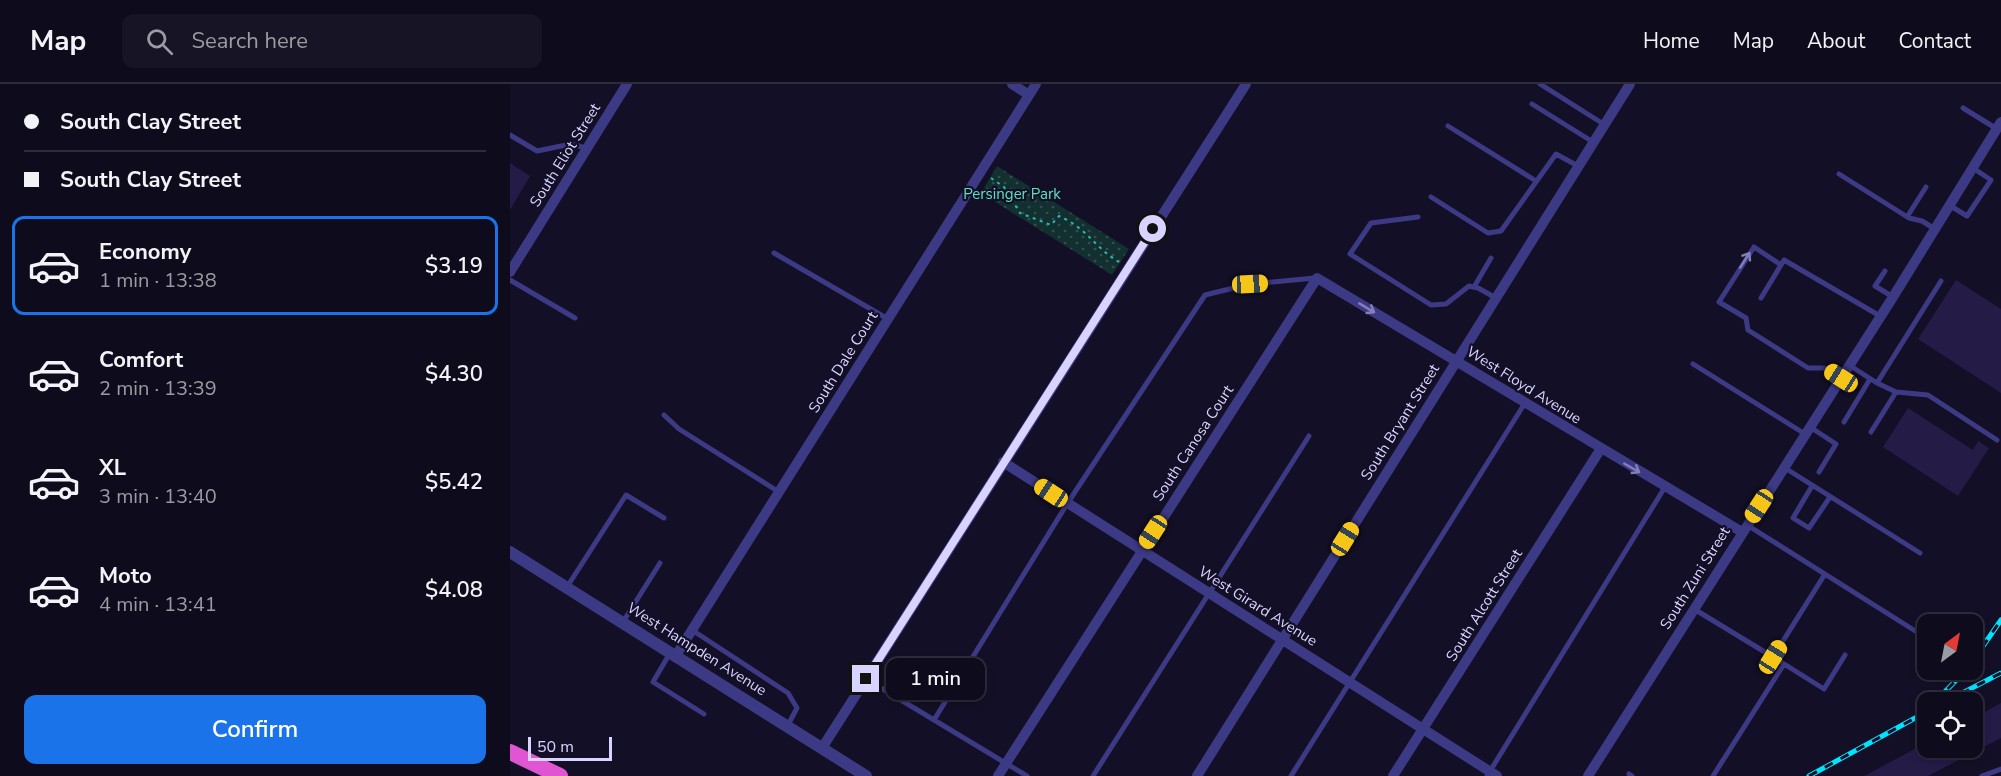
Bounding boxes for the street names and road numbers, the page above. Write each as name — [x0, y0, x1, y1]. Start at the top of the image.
street label: South Eliot Street — [525, 99, 605, 211]
street label: South Dale Court — [804, 307, 883, 417]
street label: West Floyd Avenue — [1463, 342, 1585, 428]
street label: South Bryant Street — [1356, 359, 1444, 484]
street label: South Canosa Court — [1148, 380, 1238, 505]
street label: South Zuni Street — [1655, 522, 1735, 633]
street label: South Alcott Street — [1441, 544, 1527, 665]
street label: West Girard Avenue — [1195, 561, 1321, 651]
street label: West Hampden Avenue — [623, 598, 771, 700]

